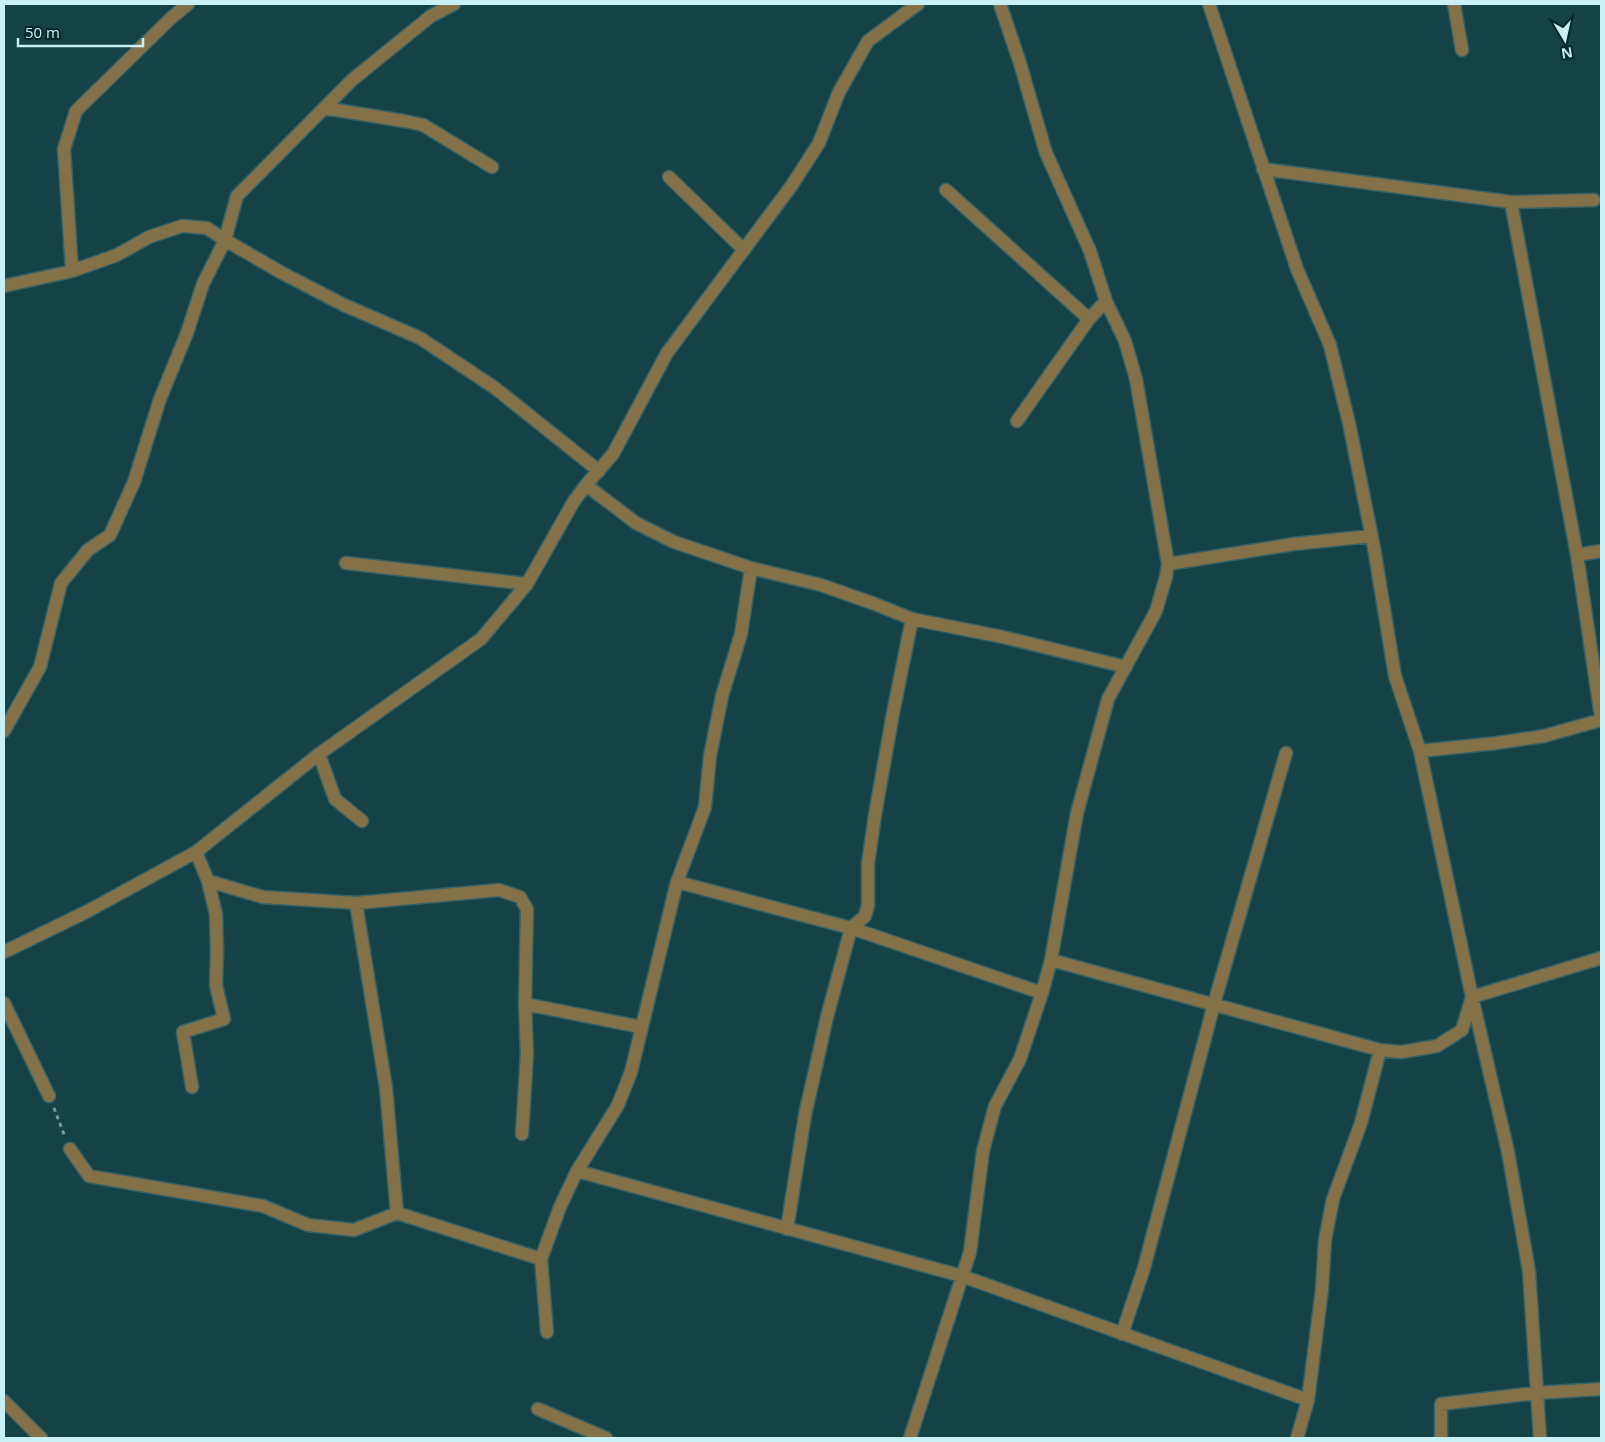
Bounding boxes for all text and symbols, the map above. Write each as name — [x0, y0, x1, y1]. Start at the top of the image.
scale bar — [18, 15, 142, 47]
north arrow — [1540, 15, 1590, 65]
text: 50 m — [25, 22, 60, 42]
text: N — [1560, 43, 1574, 64]

